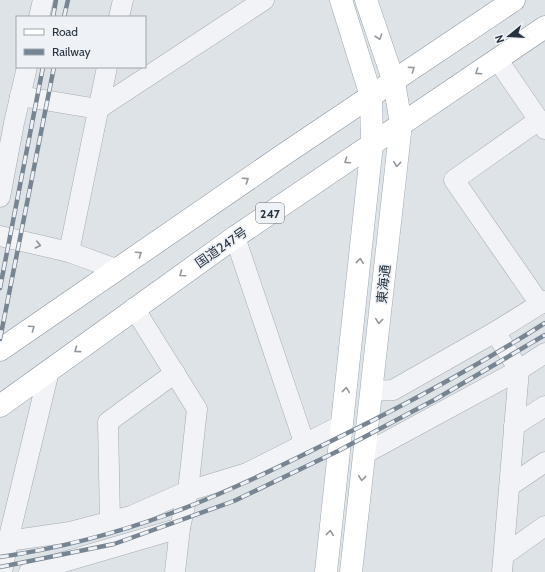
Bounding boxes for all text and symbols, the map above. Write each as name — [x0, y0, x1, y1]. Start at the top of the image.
legend — [16, 16, 146, 68]
north arrow — [489, 16, 529, 56]
text: Road — [52, 24, 78, 39]
one-way arrow — [374, 33, 383, 40]
text: N — [492, 33, 507, 45]
text: Railway — [52, 44, 90, 59]
one-way arrow — [408, 67, 415, 74]
one-way arrow — [475, 67, 482, 75]
one-way arrow — [344, 156, 351, 164]
one-way arrow — [393, 161, 402, 167]
one-way arrow — [242, 177, 249, 185]
road number: 247 — [256, 203, 284, 223]
street label: 国道247号 — [192, 223, 250, 271]
one-way arrow — [35, 240, 41, 248]
one-way arrow — [135, 251, 142, 259]
one-way arrow — [355, 258, 364, 264]
street label: 東海通 — [373, 264, 393, 304]
one-way arrow — [180, 269, 187, 276]
one-way arrow — [375, 318, 384, 324]
one-way arrow — [28, 325, 35, 333]
one-way arrow — [74, 345, 81, 353]
one-way arrow — [341, 387, 350, 393]
one-way arrow — [357, 475, 366, 481]
one-way arrow — [325, 530, 334, 536]

